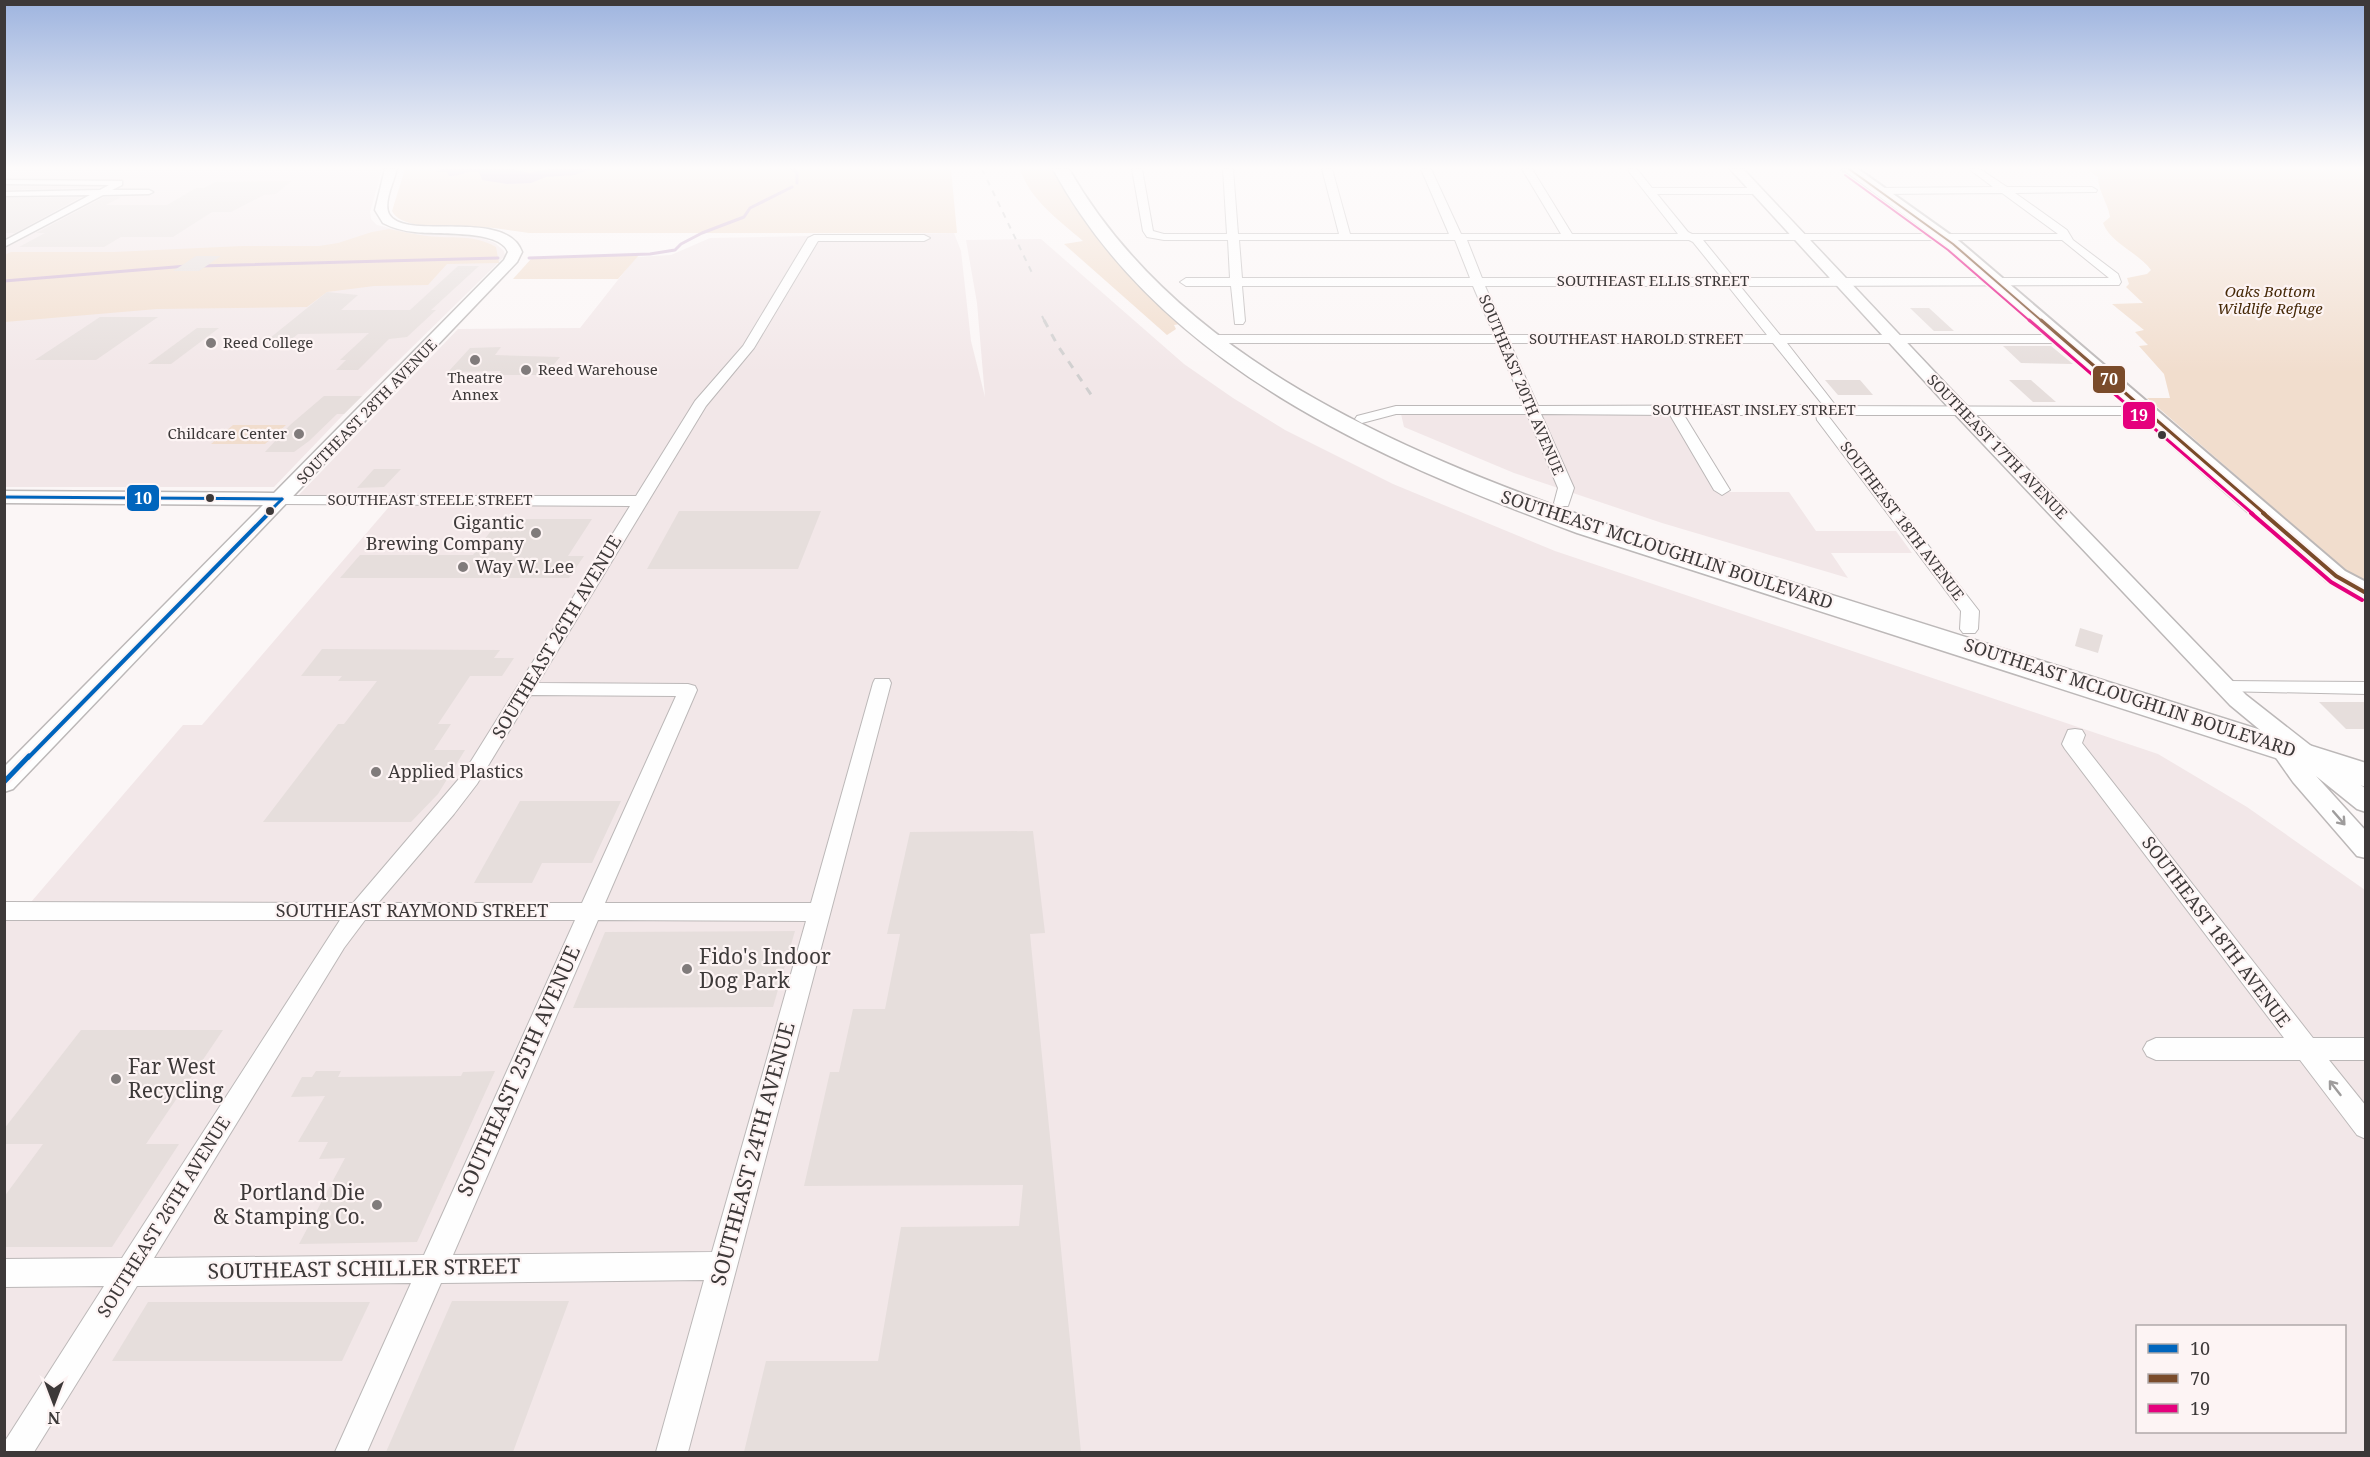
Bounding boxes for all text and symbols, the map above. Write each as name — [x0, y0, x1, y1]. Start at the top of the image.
street label: SOUTHEAST ELLIS STREET — [1557, 270, 1749, 290]
park label: Oaks Bottom Wildlife Refuge — [2217, 281, 2323, 318]
street label: SOUTHEAST 20TH AVENUE — [1475, 291, 1569, 478]
street label: SOUTHEAST HAROLD STREET — [1529, 328, 1743, 348]
place label: Reed College — [223, 332, 313, 352]
street label: SOUTHEAST 28TH AVENUE — [292, 335, 441, 488]
marker: Reed College — [204, 336, 218, 350]
marker: Theatre Annex — [468, 353, 482, 367]
place label: Reed Warehouse — [538, 359, 658, 379]
marker: Reed Warehouse — [519, 363, 533, 377]
line badge: 70 — [2092, 365, 2126, 394]
place label: Theatre Annex — [447, 367, 503, 404]
text: 70 — [2100, 368, 2118, 390]
street label: SOUTHEAST 17TH AVENUE — [1923, 370, 2072, 523]
street label: SOUTHEAST INSLEY STREET — [1652, 399, 1856, 419]
line badge: 19 — [2122, 401, 2156, 430]
text: 19 — [2130, 404, 2148, 426]
place label: Childcare Center — [168, 423, 287, 443]
marker: Childcare Center — [292, 427, 306, 441]
unlabelled marker — [2156, 429, 2168, 441]
street label: SOUTHEAST 18TH AVENUE — [1836, 437, 1969, 604]
line badge: 10 — [126, 484, 160, 512]
street label: SOUTHEAST MCLOUGHLIN BOULEVARD — [1498, 484, 1836, 614]
text: 10 — [134, 487, 152, 509]
street label: SOUTHEAST STEELE STREET — [327, 489, 533, 509]
unlabelled marker — [204, 492, 216, 504]
unlabelled marker — [264, 505, 276, 517]
place label: Gigantic Brewing Company — [366, 510, 525, 555]
marker: Gigantic Brewing Company — [529, 526, 543, 540]
street label: SOUTHEAST 26TH AVENUE — [486, 530, 626, 743]
place label: Way W. Lee — [475, 554, 574, 578]
marker: Way W. Lee — [456, 560, 470, 574]
street label: SOUTHEAST MCLOUGHLIN BOULEVARD — [1961, 632, 2299, 762]
place label: Applied Plastics — [388, 759, 523, 783]
marker: Applied Plastics — [369, 765, 383, 779]
one-way arrow — [2332, 810, 2346, 825]
street label: SOUTHEAST 18TH AVENUE — [2137, 831, 2296, 1032]
street label: SOUTHEAST RAYMOND STREET — [276, 898, 548, 922]
street label: SOUTHEAST 25TH AVENUE — [450, 941, 586, 1200]
place label: Fido's Indoor Dog Park — [699, 942, 831, 994]
marker: Fido's Indoor Dog Park — [680, 962, 694, 976]
street label: SOUTHEAST 24TH AVENUE — [703, 1019, 801, 1289]
place label: Far West Recycling — [128, 1052, 224, 1104]
marker: Far West Recycling — [109, 1072, 123, 1086]
one-way arrow — [2329, 1080, 2342, 1096]
street label: SOUTHEAST 26TH AVENUE — [91, 1111, 235, 1322]
place label: Portland Die & Stamping Co. — [213, 1178, 365, 1230]
marker: Portland Die & Stamping Co. — [370, 1198, 384, 1212]
street label: SOUTHEAST SCHILLER STREET — [207, 1251, 521, 1285]
legend — [2136, 1325, 2346, 1433]
text: 10 — [2190, 1336, 2210, 1360]
text: 70 — [2190, 1366, 2210, 1390]
north arrow — [24, 1373, 84, 1433]
text: 19 — [2190, 1396, 2210, 1420]
text: N — [47, 1407, 60, 1429]

